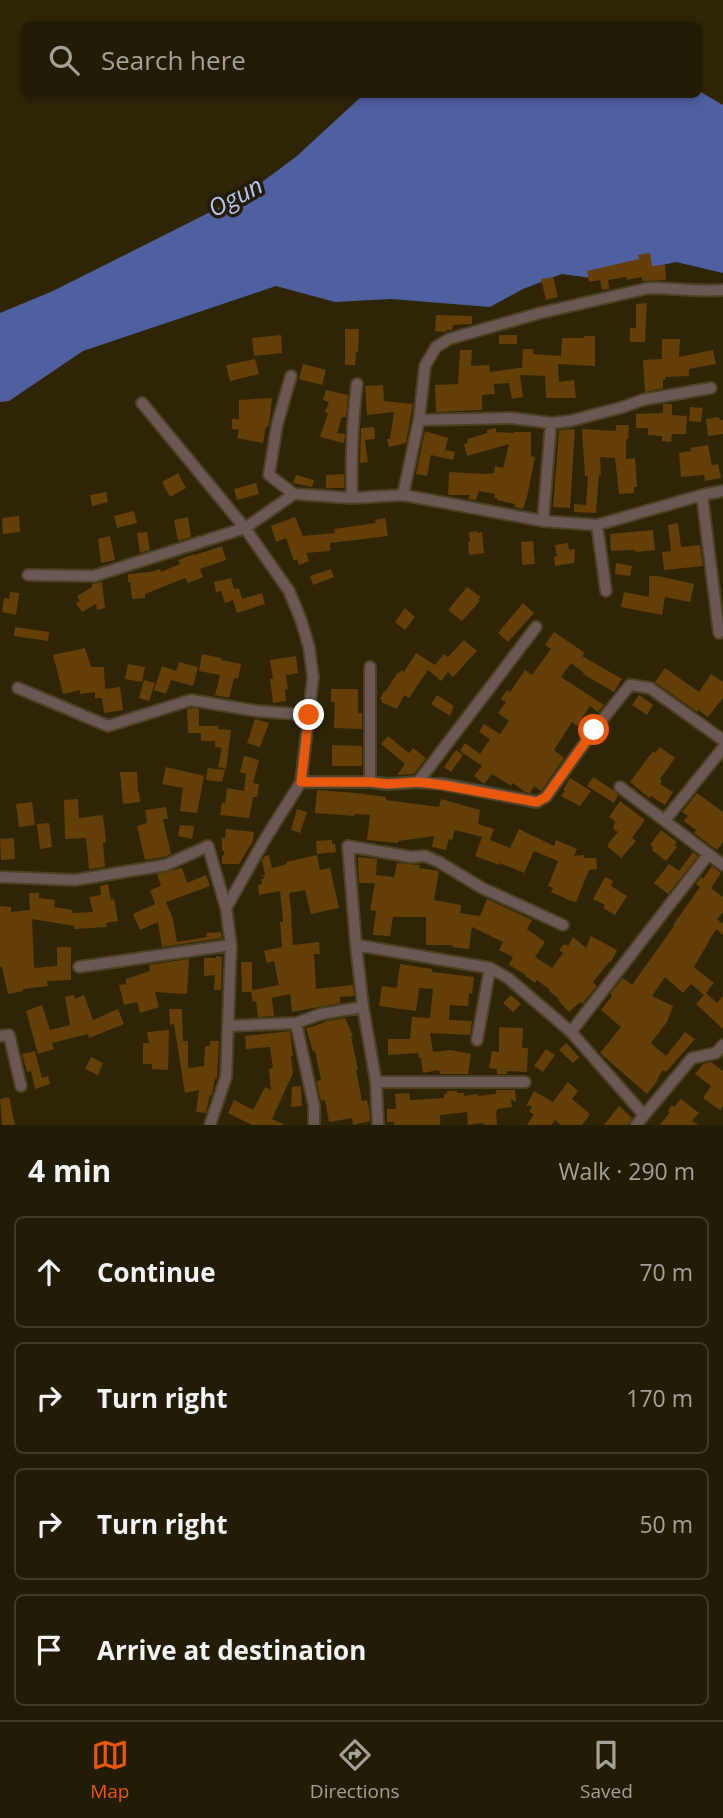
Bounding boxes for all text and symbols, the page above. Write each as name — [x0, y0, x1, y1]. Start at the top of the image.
search box — [21, 21, 702, 98]
icon: search — [45, 41, 83, 79]
text: Search here — [101, 42, 246, 78]
water label: Ogun — [202, 168, 268, 224]
route end — [293, 699, 324, 730]
route start — [578, 714, 609, 745]
text: 4 min — [28, 1150, 111, 1191]
text: Walk · 290 m — [558, 1155, 695, 1187]
icon: ahead — [30, 1253, 68, 1291]
text: Continue — [97, 1254, 216, 1290]
text: 70 m — [639, 1256, 693, 1288]
icon: right — [30, 1379, 68, 1417]
text: Turn right — [97, 1380, 228, 1416]
text: 170 m — [626, 1382, 693, 1414]
icon: right — [30, 1505, 68, 1543]
text: Turn right — [97, 1506, 228, 1542]
text: 50 m — [639, 1508, 693, 1540]
icon: arrive — [30, 1631, 68, 1669]
text: Arrive at destination — [97, 1632, 366, 1668]
tab: Map — [90, 1736, 129, 1804]
tab: Directions — [310, 1736, 400, 1804]
tab: Saved — [580, 1736, 633, 1804]

